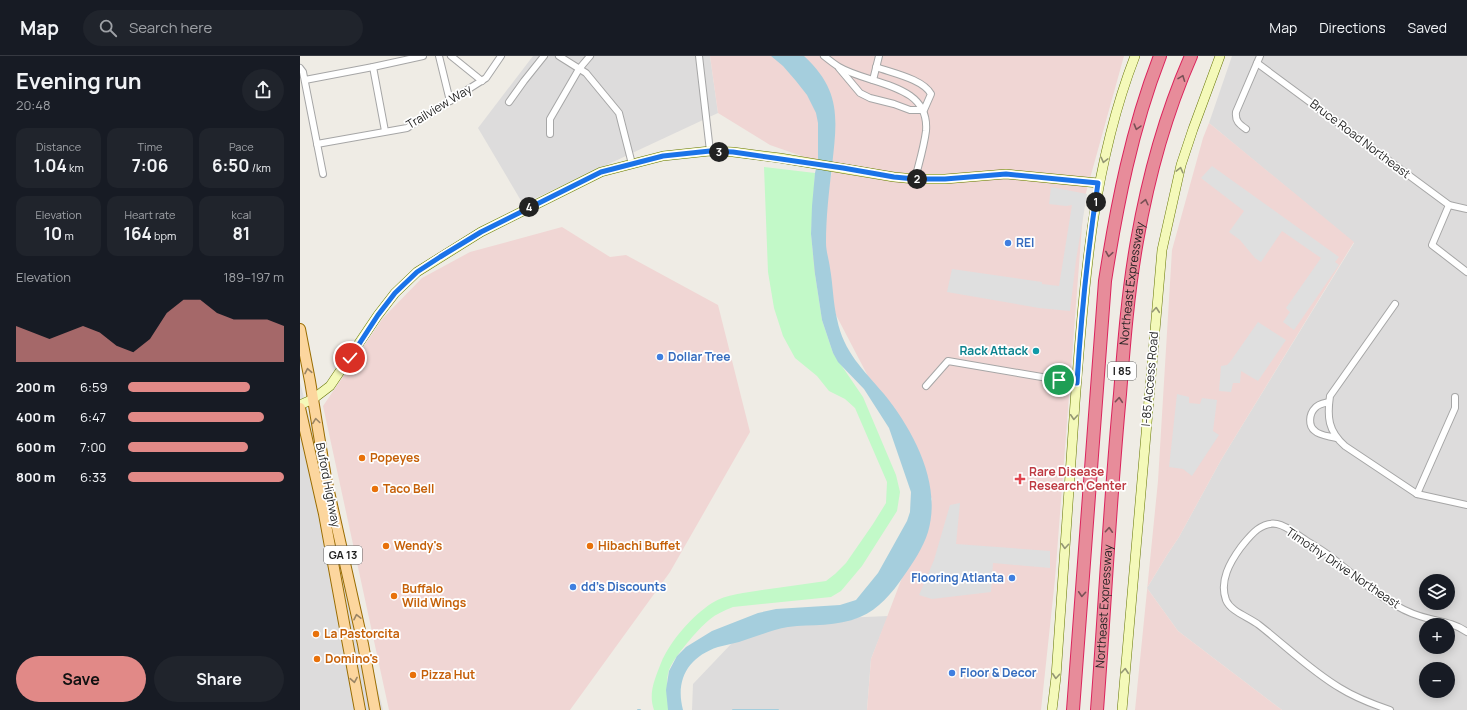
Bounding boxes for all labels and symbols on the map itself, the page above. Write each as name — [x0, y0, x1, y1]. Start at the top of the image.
one-way arrow — [1178, 74, 1186, 81]
street label: Trailview Way — [403, 80, 475, 133]
street label: Bruce Road Northeast — [1307, 95, 1414, 182]
one-way arrow — [1133, 123, 1142, 130]
pin: 3 — [709, 142, 729, 162]
one-way arrow — [1100, 157, 1109, 164]
one-way arrow — [1175, 166, 1184, 173]
pin: 2 — [907, 169, 927, 189]
pin: 1 — [1086, 192, 1106, 212]
pin: 4 — [519, 197, 539, 217]
one-way arrow — [1141, 199, 1149, 205]
street label: Northeast Expressway — [1115, 220, 1148, 346]
place label: REI — [1016, 234, 1034, 251]
marker: REI — [1003, 238, 1013, 248]
one-way arrow — [1106, 251, 1114, 257]
one-way arrow — [1152, 307, 1161, 313]
street label: I-85 Access Road — [1137, 331, 1162, 427]
pin — [333, 341, 367, 375]
place label: Rack Attack — [959, 342, 1029, 359]
marker: Rack Attack — [1031, 346, 1041, 356]
place label: Dollar Tree — [668, 348, 730, 365]
marker: Dollar Tree — [655, 352, 665, 362]
road number: I 85 — [1108, 362, 1136, 380]
pin — [1042, 363, 1076, 397]
one-way arrow — [305, 368, 313, 374]
one-way arrow — [1115, 397, 1124, 403]
one-way arrow — [1070, 413, 1079, 420]
one-way arrow — [312, 418, 321, 424]
street label: Buford Highway — [312, 441, 345, 529]
place label: Popeyes — [370, 449, 420, 466]
marker: Popeyes — [357, 453, 367, 463]
place label: Rare Disease Research Center — [1029, 463, 1127, 494]
marker: Rare Disease Research Center — [1014, 473, 1026, 485]
place label: Taco Bell — [383, 480, 434, 497]
marker: Taco Bell — [370, 484, 380, 494]
street label: Timothy Drive Northeast — [1283, 523, 1404, 612]
one-way arrow — [1104, 527, 1113, 533]
place label: Wendy's — [394, 537, 443, 554]
place label: Hibachi Buffet — [598, 537, 680, 554]
marker: Wendy's — [381, 541, 391, 551]
marker: Hibachi Buffet — [585, 541, 595, 551]
one-way arrow — [1061, 543, 1070, 549]
street label: Northeast Expressway — [1091, 543, 1116, 669]
road number: GA 13 — [324, 546, 362, 564]
place label: Flooring Atlanta — [911, 569, 1004, 586]
marker: Flooring Atlanta — [1007, 573, 1017, 583]
place label: dd's Discounts — [581, 578, 667, 595]
place label: Buffalo Wild Wings — [402, 580, 467, 611]
marker: dd's Discounts — [568, 582, 578, 592]
marker: Buffalo Wild Wings — [389, 591, 399, 601]
one-way arrow — [1077, 591, 1086, 597]
one-way arrow — [353, 614, 361, 620]
place label: La Pastorcita — [324, 625, 400, 642]
marker: La Pastorcita — [311, 629, 321, 639]
place label: Domino's — [325, 650, 379, 667]
marker: Domino's — [312, 654, 322, 664]
place label: Floor & Decor — [960, 664, 1037, 681]
place label: Pizza Hut — [421, 666, 475, 683]
marker: Floor & Decor — [947, 668, 957, 678]
one-way arrow — [1121, 668, 1130, 674]
marker: Pizza Hut — [408, 670, 418, 680]
one-way arrow — [1051, 673, 1060, 679]
one-way arrow — [349, 677, 358, 683]

